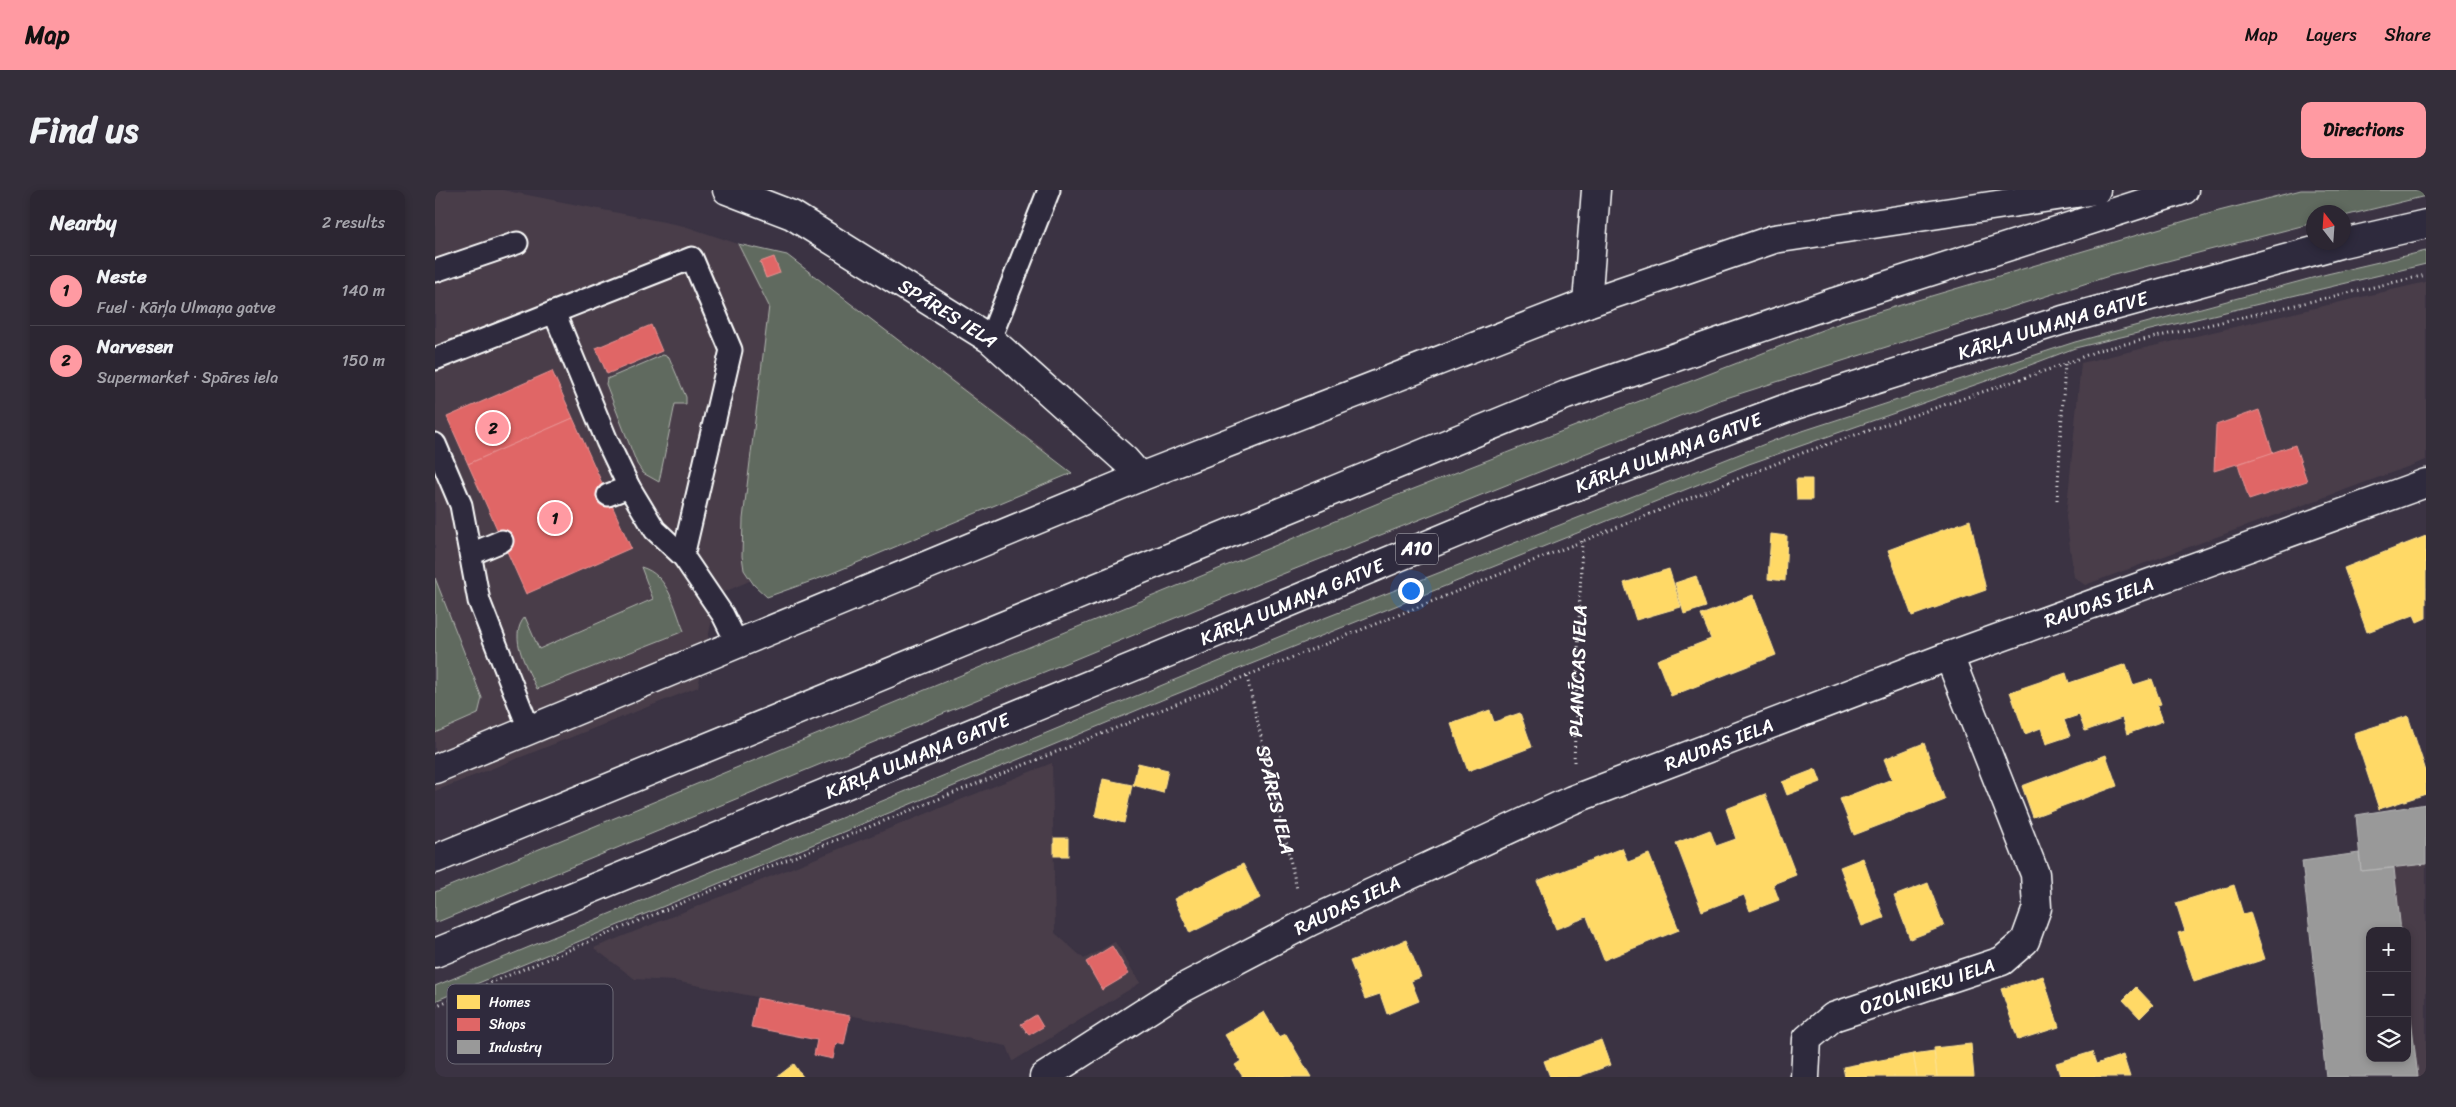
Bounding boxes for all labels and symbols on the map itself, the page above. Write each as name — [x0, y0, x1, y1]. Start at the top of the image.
north arrow — [2306, 205, 2351, 250]
street label: SPĀRES IELA — [892, 269, 1006, 356]
street label: KĀRĻA ULMAŅA GATVE — [1953, 281, 2153, 369]
street label: KĀRĻA ULMAŅA GATVE — [1570, 402, 1767, 502]
pin: 2 — [477, 409, 509, 447]
pin: 1 — [539, 499, 571, 537]
road number: A10 — [1396, 534, 1438, 564]
street label: KĀRĻA ULMAŅA GATVE — [1194, 548, 1390, 654]
street label: RAUDAS IELA — [2039, 567, 2158, 637]
your location — [1398, 578, 1424, 604]
street label: PLANĪCAS IELA — [1558, 604, 1596, 738]
street label: KĀRĻA ULMAŅA GATVE — [820, 702, 1016, 808]
street label: RAUDAS IELA — [1659, 708, 1778, 780]
street label: SPĀRES IELA — [1247, 741, 1305, 858]
street label: RAUDAS IELA — [1288, 865, 1406, 944]
street label: OZOLNIEKU IELA — [1855, 948, 1999, 1024]
legend — [447, 984, 613, 1064]
text: Homes — [489, 990, 531, 1015]
text: Shops — [489, 1012, 526, 1037]
text: Industry — [488, 1035, 543, 1060]

